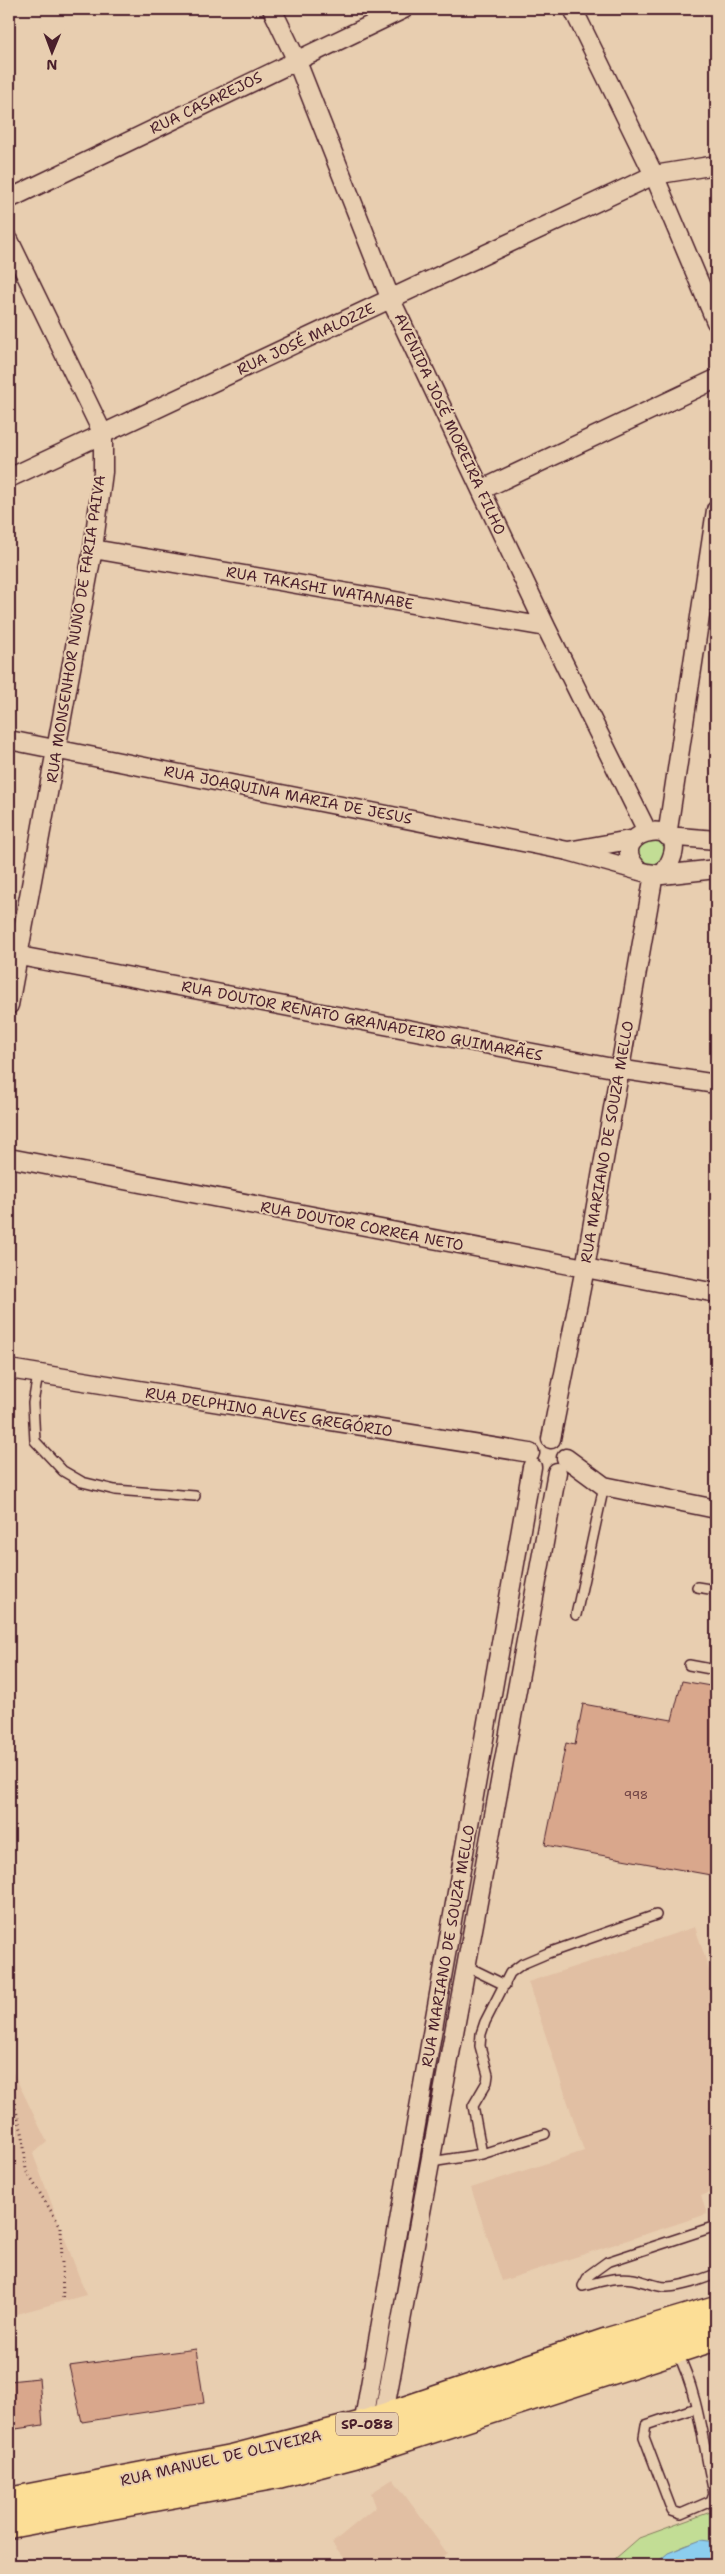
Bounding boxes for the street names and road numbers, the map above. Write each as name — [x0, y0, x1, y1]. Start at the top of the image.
street label: RUA CASAREJOS — [147, 67, 265, 139]
street label: RUA JOSÉ MALOZZE — [233, 297, 378, 380]
street label: AVENIDA JOSÉ MOREIRA FILHO — [390, 310, 511, 538]
street label: RUA MONSENHOR NUNO DE FARIA PAIVA — [42, 474, 110, 784]
street label: RUA TAKASHI WATANABE — [225, 562, 415, 614]
street label: RUA JOAQUINA MARIA DE JESUS — [162, 761, 414, 829]
street label: RUA DOUTOR RENATO GRANADEIRO GUIMARÃES — [180, 974, 545, 1066]
street label: RUA MARIANO DE SOUZA MELLO — [576, 1019, 638, 1265]
street label: RUA DOUTOR CORREA NETO — [259, 1196, 465, 1256]
street label: RUA DELPHINO ALVES GREGÓRIO — [144, 1382, 394, 1441]
street label: RUA MARIANO DE SOUZA MELLO — [417, 1823, 479, 2069]
road number: SP-088 — [336, 2412, 398, 2436]
street label: RUA MANUEL DE OLIVEIRA — [118, 2425, 324, 2491]

